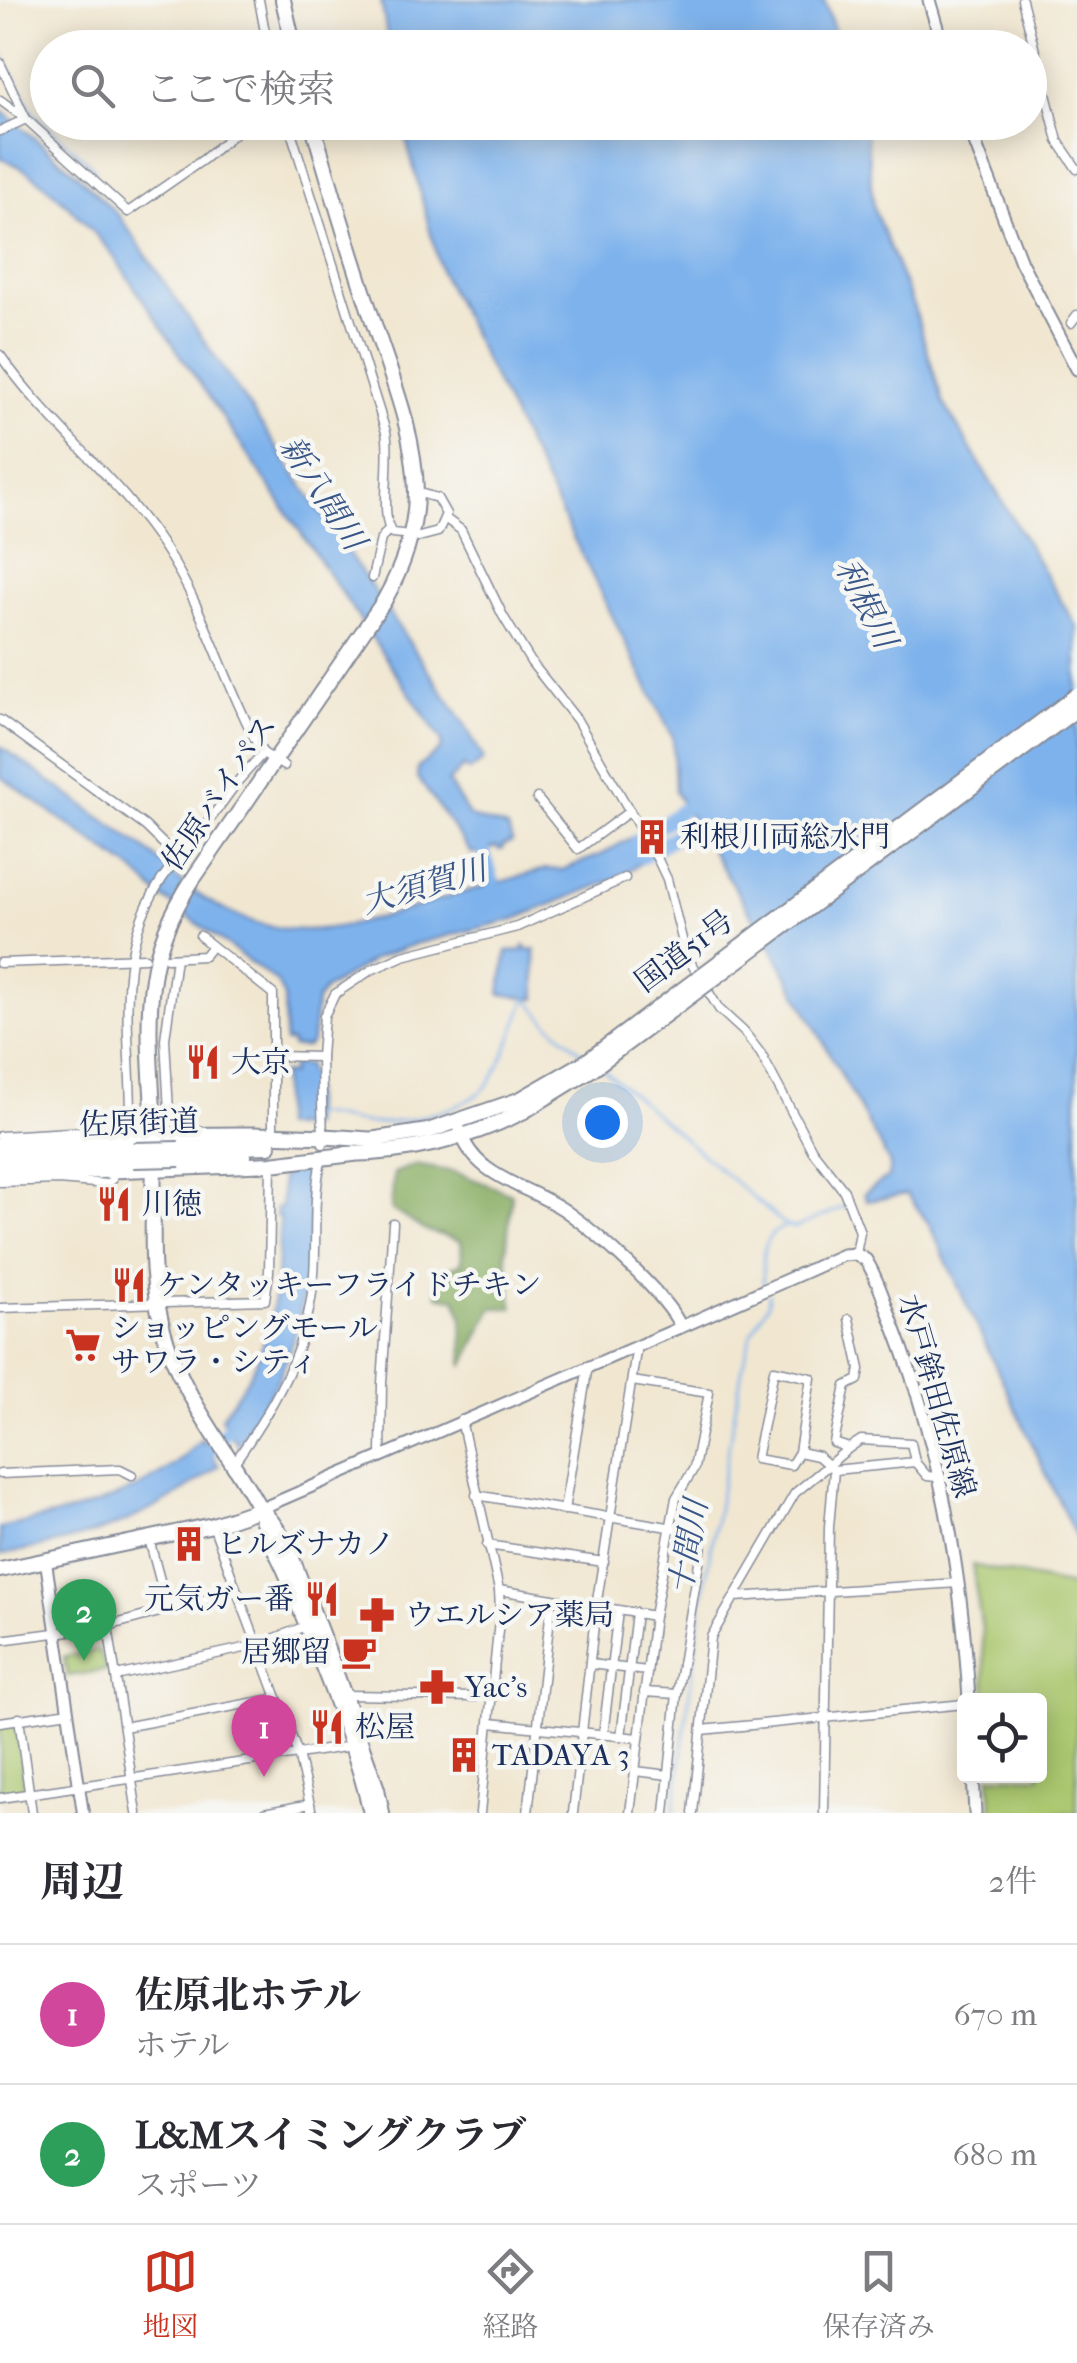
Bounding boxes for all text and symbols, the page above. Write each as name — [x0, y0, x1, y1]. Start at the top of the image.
search box — [30, 30, 1047, 140]
icon: search — [65, 58, 120, 113]
text: ここで検索 — [145, 67, 335, 112]
water label: 新八間川 — [272, 430, 375, 560]
water label: 利根川 — [827, 552, 905, 657]
street label: 佐原バイパス — [155, 709, 284, 877]
building icon: 利根川両総水門 — [633, 818, 671, 856]
place label: 利根川両総水門 — [680, 820, 890, 855]
water label: 大須賀川 — [358, 849, 494, 921]
street label: 国道51号 — [628, 903, 740, 1000]
restaurant icon: 大京 — [184, 1043, 222, 1081]
place label: 大京 — [231, 1045, 291, 1080]
your location — [577, 1097, 628, 1148]
street label: 佐原街道 — [78, 1104, 200, 1143]
restaurant icon: 川徳 — [95, 1185, 133, 1223]
place label: 川徳 — [142, 1187, 202, 1222]
restaurant icon: ケンタッキーフライドチキン — [110, 1266, 148, 1304]
place label: ケンタッキーフライドチキン — [157, 1268, 542, 1303]
street label: 水戸鉾田佐原線 — [891, 1290, 982, 1502]
place label: ショッピングモール サワラ・シティ — [111, 1311, 378, 1380]
supermarket icon: ショッピングモール サワラ・シティ — [64, 1326, 102, 1364]
water label: 十間川 — [662, 1494, 716, 1598]
building icon: ヒルズナカノ — [170, 1525, 208, 1563]
place label: ヒルズナカノ — [217, 1527, 395, 1562]
pin: 2 — [52, 1578, 116, 1661]
restaurant icon: 元気ガー番 — [303, 1580, 341, 1618]
place label: 元気ガー番 — [144, 1582, 294, 1617]
pharmacy icon: ウエルシア薬局 — [358, 1596, 396, 1634]
place label: ウエルシア薬局 — [405, 1598, 614, 1633]
cafe icon: 居郷留 — [340, 1633, 378, 1671]
place label: 居郷留 — [241, 1635, 331, 1670]
pharmacy icon: Yac's — [418, 1668, 456, 1706]
place label: Yac's — [464, 1670, 527, 1705]
map controls — [957, 1693, 1047, 1783]
button: locate — [957, 1693, 1047, 1783]
pin: 1 — [232, 1694, 296, 1777]
restaurant icon: 松屋 — [308, 1708, 346, 1746]
place label: 松屋 — [355, 1710, 415, 1745]
building icon: TADAYA 3 — [445, 1736, 483, 1774]
place label: TADAYA 3 — [492, 1738, 629, 1773]
text: 周辺 — [40, 1858, 124, 1907]
text: 2件 — [989, 1863, 1037, 1900]
text: 佐原北ホテル — [135, 1973, 361, 2018]
text: 1 — [67, 1996, 78, 2033]
text: 670 m — [953, 1996, 1037, 2033]
text: ホテル — [135, 2027, 229, 2064]
text: L&Mスイミングクラブ — [135, 2113, 526, 2158]
text: 2 — [64, 2136, 81, 2173]
text: 680 m — [952, 2136, 1037, 2173]
text: スポーツ — [135, 2167, 262, 2204]
tab: 地図 — [142, 2244, 198, 2344]
tab: 経路 — [482, 2244, 539, 2344]
tab: 保存済み — [823, 2244, 935, 2344]

